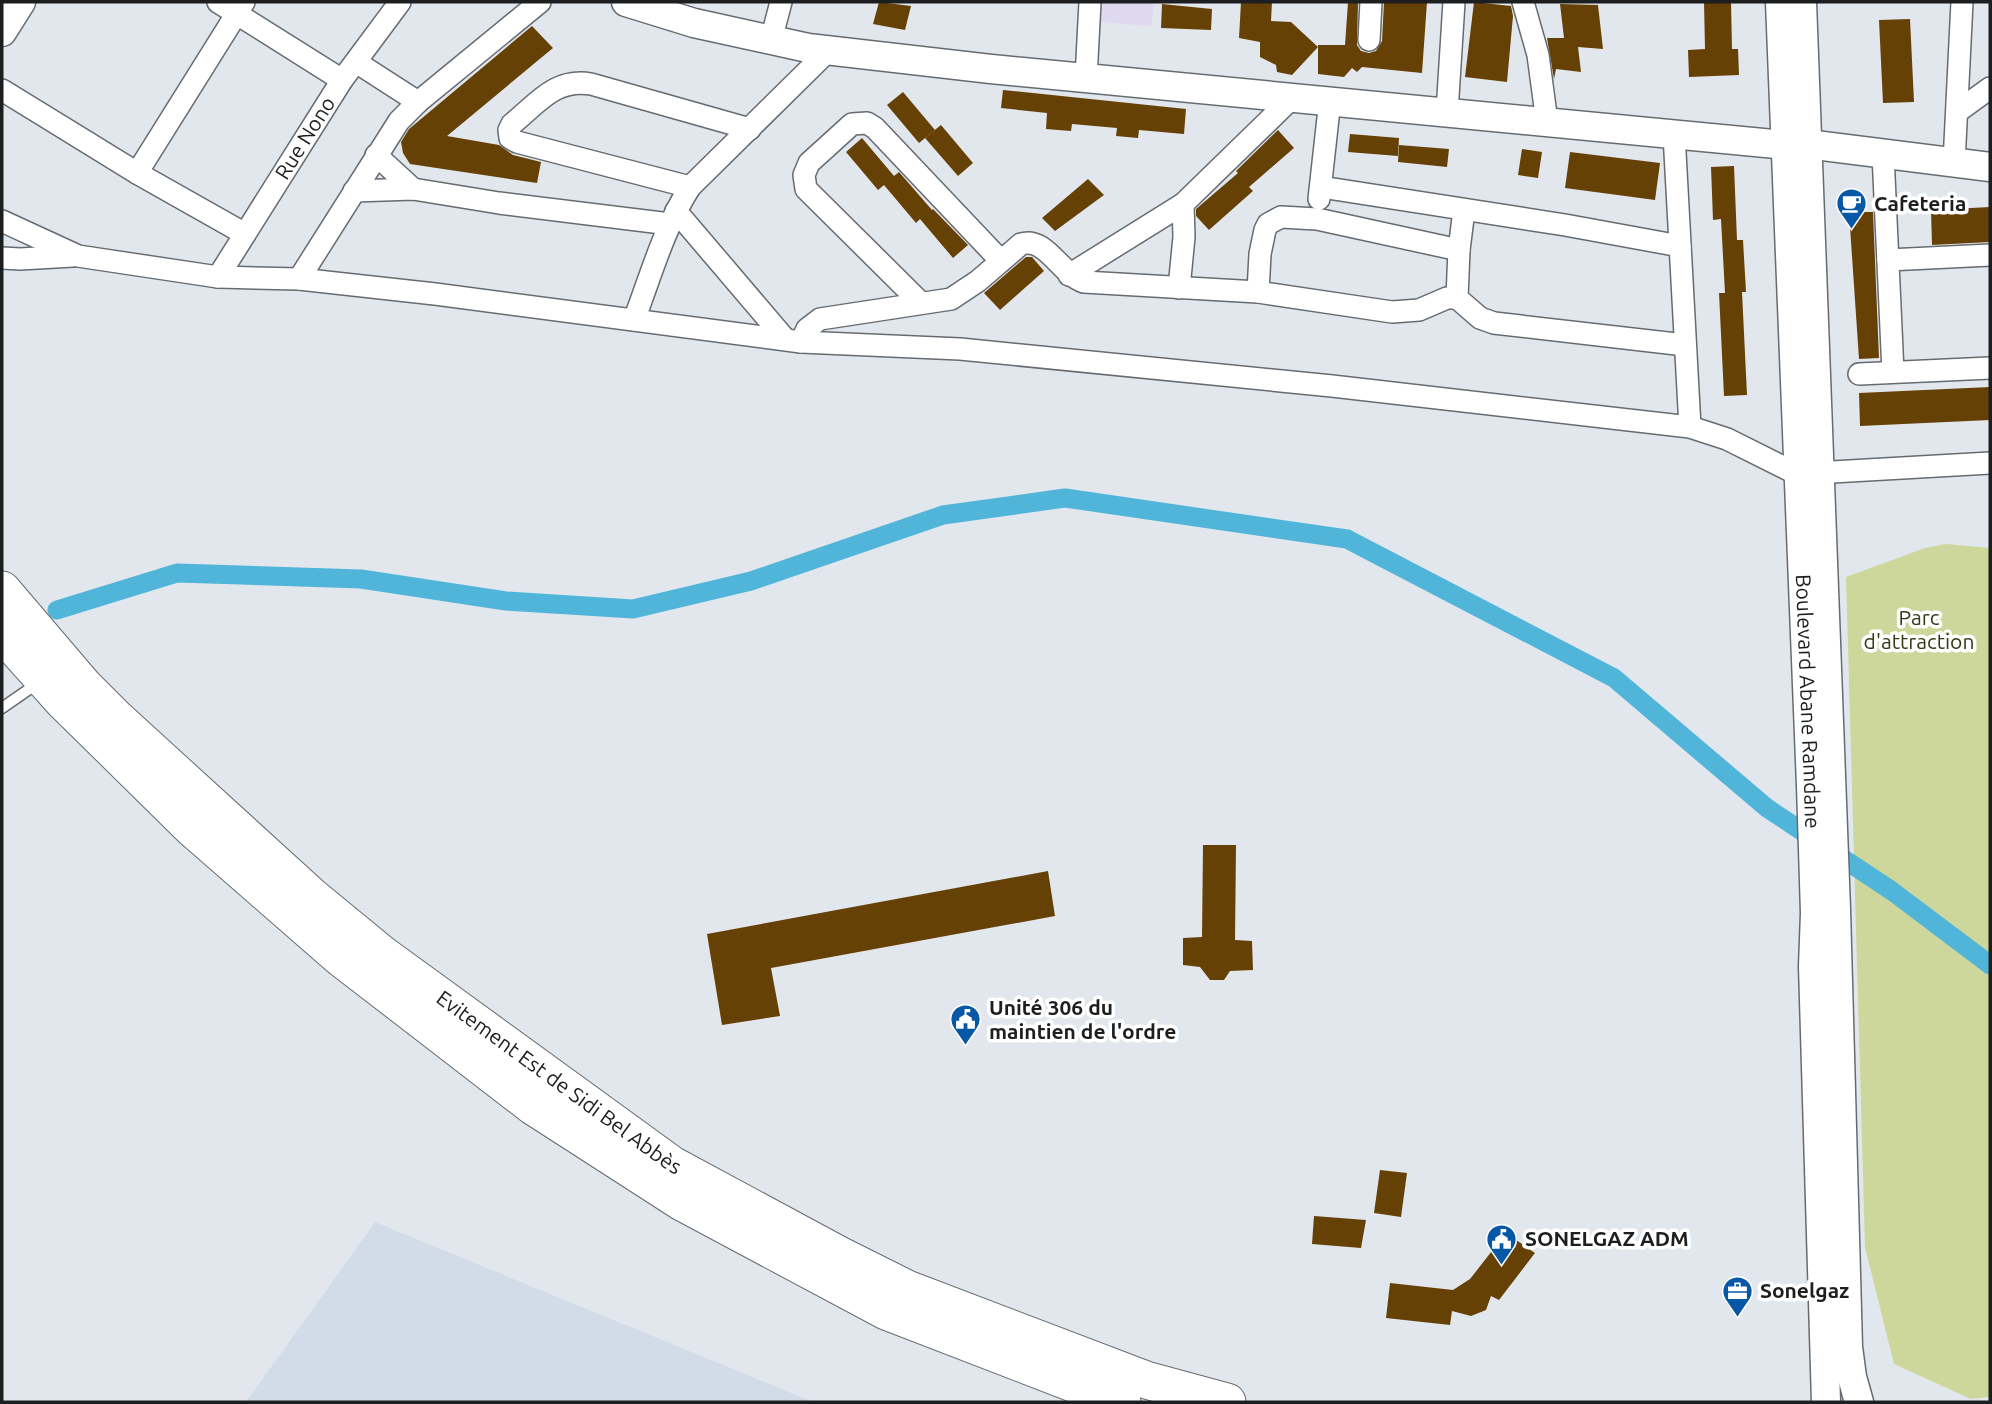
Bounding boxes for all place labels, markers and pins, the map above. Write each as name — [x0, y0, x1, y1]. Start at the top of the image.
cafe icon: Cafeteria — [1834, 187, 1868, 231]
place label: Cafeteria — [1874, 191, 1966, 215]
place label: Unité 306 du maintien de l'ordre — [989, 995, 1176, 1043]
public building icon: Unité 306 du maintien de l'ordre — [949, 1003, 983, 1047]
public building icon: SONELGAZ ADM — [1485, 1222, 1519, 1266]
place label: SONELGAZ ADM — [1525, 1226, 1689, 1250]
office icon: Sonelgaz — [1720, 1274, 1754, 1318]
place label: Sonelgaz — [1760, 1278, 1849, 1302]

